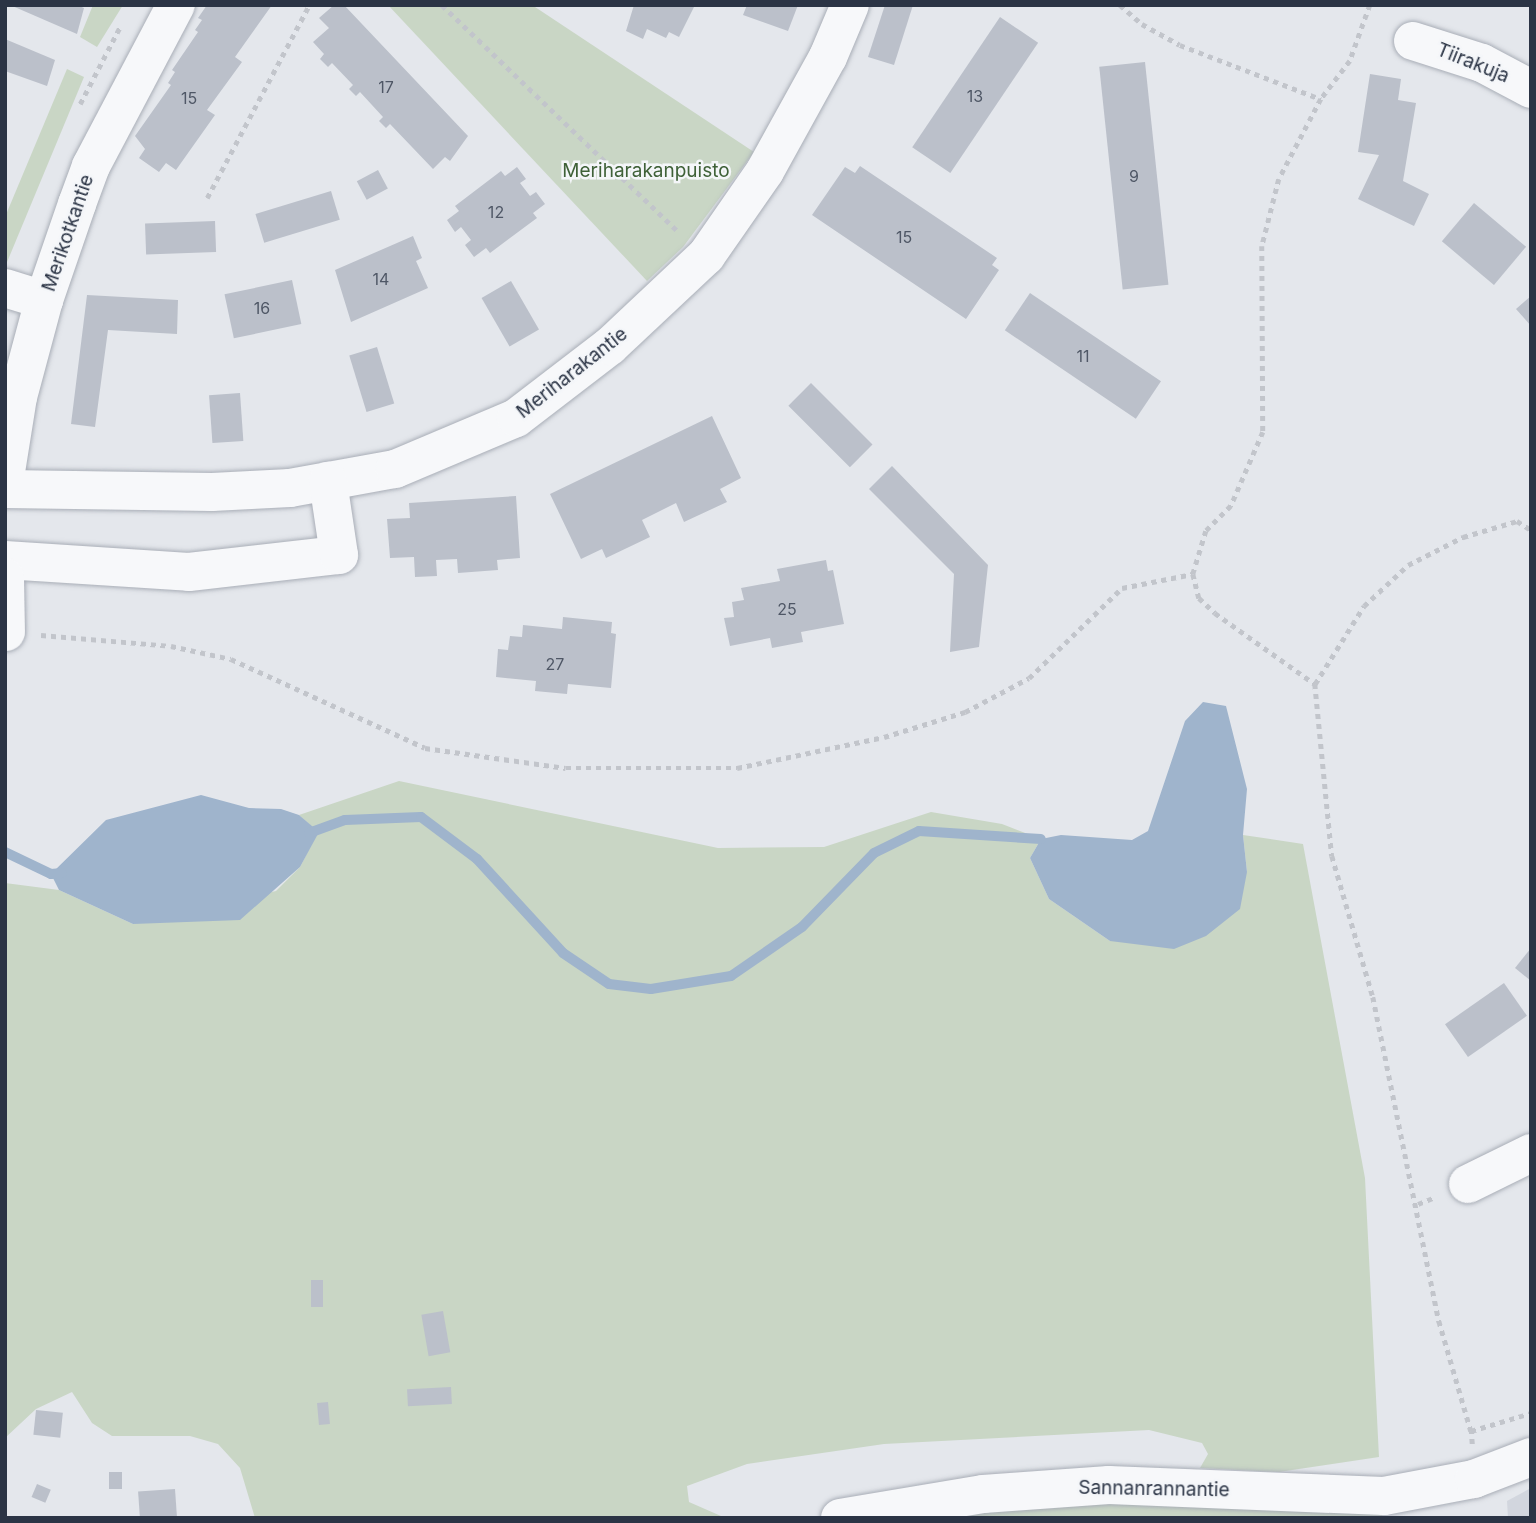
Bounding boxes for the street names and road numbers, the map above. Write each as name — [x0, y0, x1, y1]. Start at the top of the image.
street label: Tiirakuja — [1433, 38, 1513, 88]
street label: Merikotkantie — [37, 172, 99, 294]
street label: Meriharakantie — [512, 323, 632, 423]
street label: Sannanrannantie — [1078, 1476, 1230, 1502]

